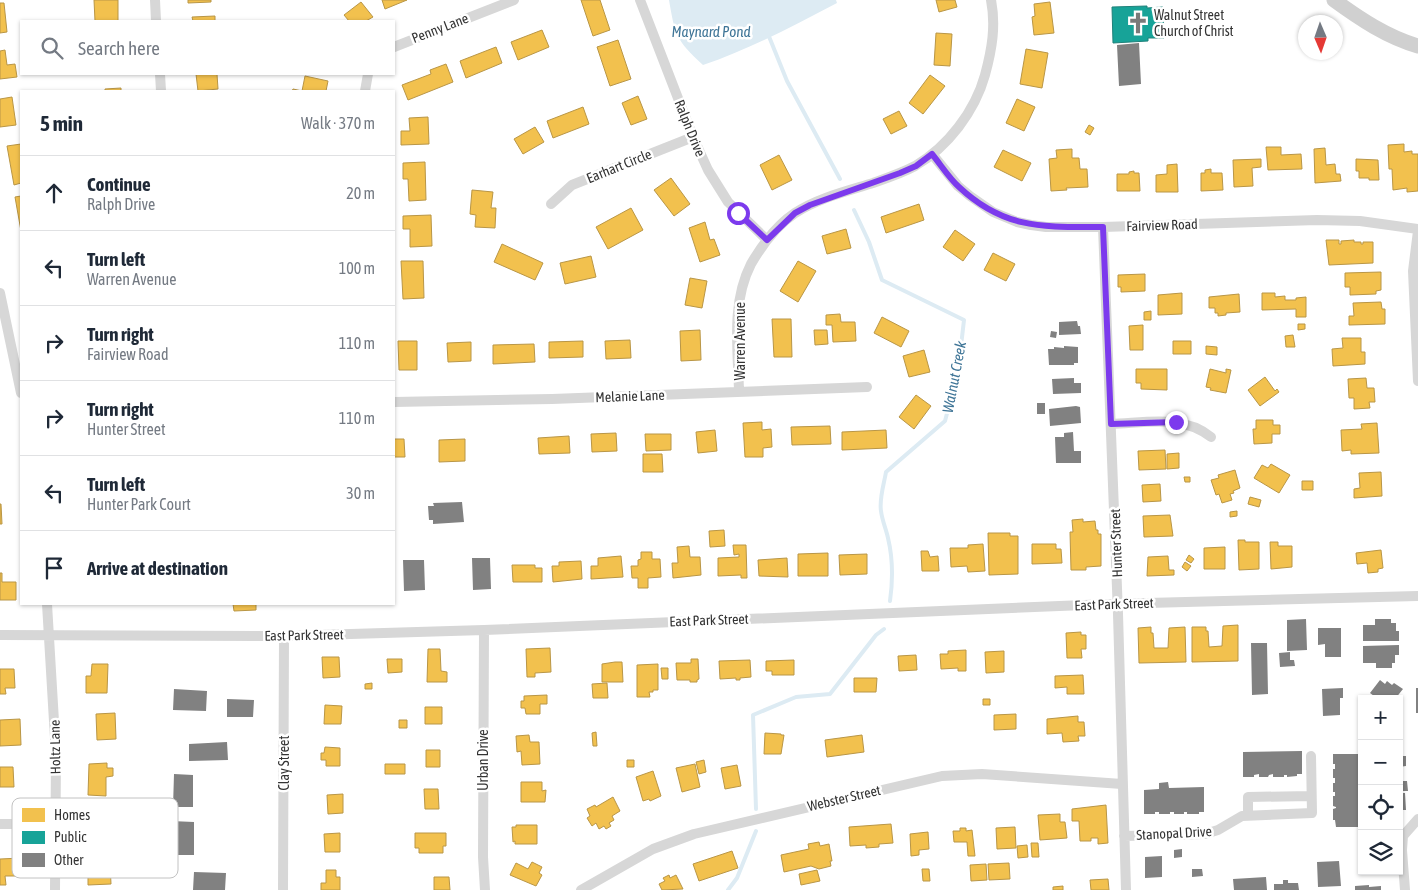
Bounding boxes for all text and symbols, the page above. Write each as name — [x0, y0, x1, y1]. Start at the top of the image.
place label: Walnut Street Church of Christ — [1154, 7, 1234, 39]
street label: Penny Lane — [409, 10, 471, 46]
church icon: Walnut Street Church of Christ — [1125, 10, 1151, 36]
north arrow — [1298, 15, 1343, 60]
search box — [20, 20, 395, 75]
water label: Maynard Pond — [671, 23, 751, 40]
icon: search — [38, 34, 66, 62]
text: Search here — [78, 37, 160, 59]
street label: Ralph Drive — [671, 97, 709, 159]
text: 5 min — [40, 111, 83, 135]
text: Walk · 370 m — [301, 114, 375, 132]
street label: Earhart Circle — [584, 146, 654, 186]
text: Continue — [87, 173, 151, 195]
icon: ahead — [40, 179, 68, 207]
text: 20 m — [346, 184, 375, 202]
text: Ralph Drive — [87, 195, 155, 213]
route start — [727, 202, 750, 225]
street label: Fairview Road — [1126, 216, 1198, 234]
text: Turn left — [87, 248, 145, 270]
icon: left — [40, 254, 68, 282]
text: 100 m — [339, 259, 375, 277]
text: Warren Avenue — [87, 270, 177, 288]
street label: Warren Avenue — [732, 302, 748, 380]
text: Turn right — [87, 323, 154, 345]
icon: right — [40, 329, 68, 357]
text: 110 m — [339, 334, 375, 352]
water label: Walnut Creek — [939, 339, 969, 414]
text: Fairview Road — [87, 345, 169, 363]
street label: Melanie Lane — [595, 387, 665, 405]
text: Turn right — [87, 398, 154, 420]
icon: right — [40, 404, 68, 432]
text: 110 m — [339, 409, 375, 427]
route end — [1165, 411, 1188, 434]
text: Hunter Street — [87, 420, 166, 438]
text: Turn left — [87, 473, 145, 495]
icon: left — [40, 479, 68, 507]
text: 30 m — [346, 484, 375, 502]
text: Hunter Park Court — [87, 495, 191, 513]
street label: Hunter Street — [1107, 508, 1125, 578]
icon: arrive — [40, 554, 68, 582]
text: Arrive at destination — [87, 557, 228, 579]
street label: East Park Street — [1074, 595, 1154, 613]
street label: East Park Street — [669, 611, 749, 629]
street label: East Park Street — [264, 626, 344, 644]
map controls — [1358, 695, 1403, 875]
button: + — [1358, 695, 1403, 740]
street label: Holtz Lane — [47, 720, 63, 774]
street label: Urban Drive — [475, 729, 491, 791]
street label: Clay Street — [276, 736, 292, 790]
button: − — [1358, 740, 1403, 785]
street label: Webster Street — [806, 782, 882, 814]
button: locate — [1358, 785, 1403, 830]
legend — [12, 798, 178, 878]
text: Homes — [54, 807, 90, 823]
street label: Stanopal Drive — [1136, 823, 1212, 843]
text: Public — [54, 829, 87, 845]
button: layers — [1358, 830, 1403, 875]
text: Other — [54, 852, 84, 868]

